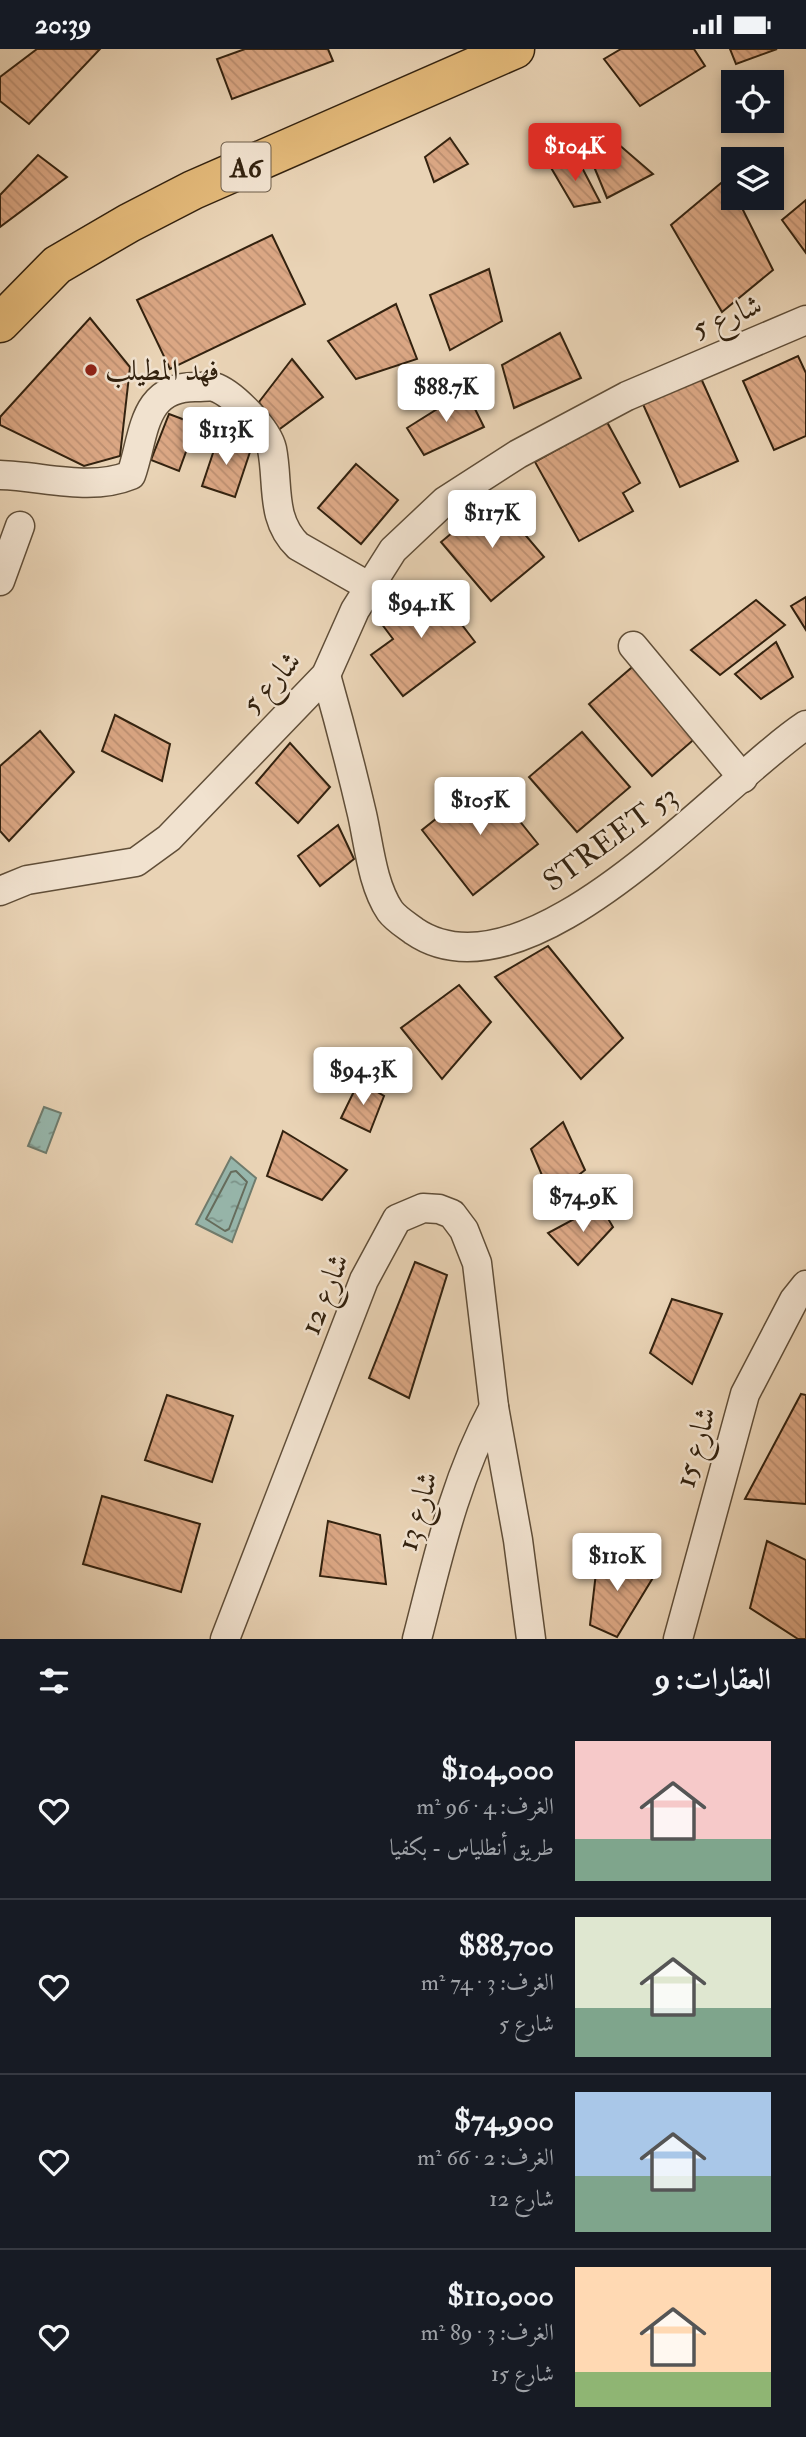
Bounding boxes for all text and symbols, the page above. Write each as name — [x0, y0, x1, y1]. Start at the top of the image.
text: 20:39 — [35, 9, 91, 41]
map controls — [721, 70, 784, 210]
button: locate — [721, 70, 784, 133]
pin: $104K — [526, 123, 624, 183]
text: $104K — [544, 131, 606, 160]
road number: A6 — [222, 143, 270, 191]
button: layers — [721, 147, 784, 210]
street label: شارع 5 — [687, 286, 770, 353]
place label: فهد المطيلب — [105, 352, 219, 389]
marker: فهد المطيلب — [83, 362, 99, 378]
pin: $88.7K — [389, 365, 503, 424]
text: $88.7K — [414, 372, 478, 401]
pin: $113K — [177, 407, 275, 467]
text: $113K — [199, 415, 253, 444]
pin: $117K — [443, 491, 541, 550]
text: $117K — [464, 498, 520, 527]
pin: $94.1K — [364, 581, 478, 640]
text: $94.1K — [388, 588, 454, 617]
street label: شارع 5 — [234, 643, 314, 725]
pin: $105K — [431, 777, 529, 837]
street label: STREET 53 — [536, 777, 685, 899]
text: $105K — [450, 785, 510, 814]
pin: $94.3K — [306, 1047, 420, 1107]
text: $94.3K — [329, 1055, 397, 1084]
pin: $74.9K — [526, 1175, 640, 1234]
text: $74.9K — [549, 1182, 617, 1211]
street label: شارع 12 — [292, 1248, 363, 1342]
street label: شارع 15 — [666, 1403, 730, 1493]
street label: شارع 13 — [389, 1467, 452, 1557]
pin: $110K — [568, 1533, 666, 1593]
text: $110K — [588, 1541, 646, 1570]
text: العقارات: 9 — [655, 1661, 771, 1698]
icon: filters — [35, 1662, 73, 1700]
text: $104,000 — [441, 1751, 554, 1788]
icon: home — [631, 1769, 715, 1853]
icon: heart — [35, 1792, 73, 1830]
text: الغرف: 4 · 96 m² — [416, 1792, 554, 1821]
text: طريق أنطلياس - بكفيا — [390, 1833, 554, 1862]
text: $88,700 — [458, 1927, 554, 1964]
icon: home — [631, 1945, 715, 2029]
icon: heart — [35, 1968, 73, 2006]
text: الغرف: 3 · 74 m² — [421, 1968, 554, 1997]
text: شارع 5 — [499, 2009, 554, 2038]
text: $74,900 — [454, 2102, 554, 2139]
icon: home — [631, 2120, 715, 2204]
icon: heart — [35, 2143, 73, 2181]
text: الغرف: 2 · 66 m² — [417, 2143, 554, 2172]
text: شارع 12 — [489, 2184, 554, 2213]
text: $110,000 — [447, 2277, 554, 2314]
icon: home — [631, 2295, 715, 2379]
icon: heart — [35, 2318, 73, 2356]
text: الغرف: 3 · 89 m² — [421, 2318, 554, 2347]
text: شارع 15 — [491, 2359, 554, 2388]

